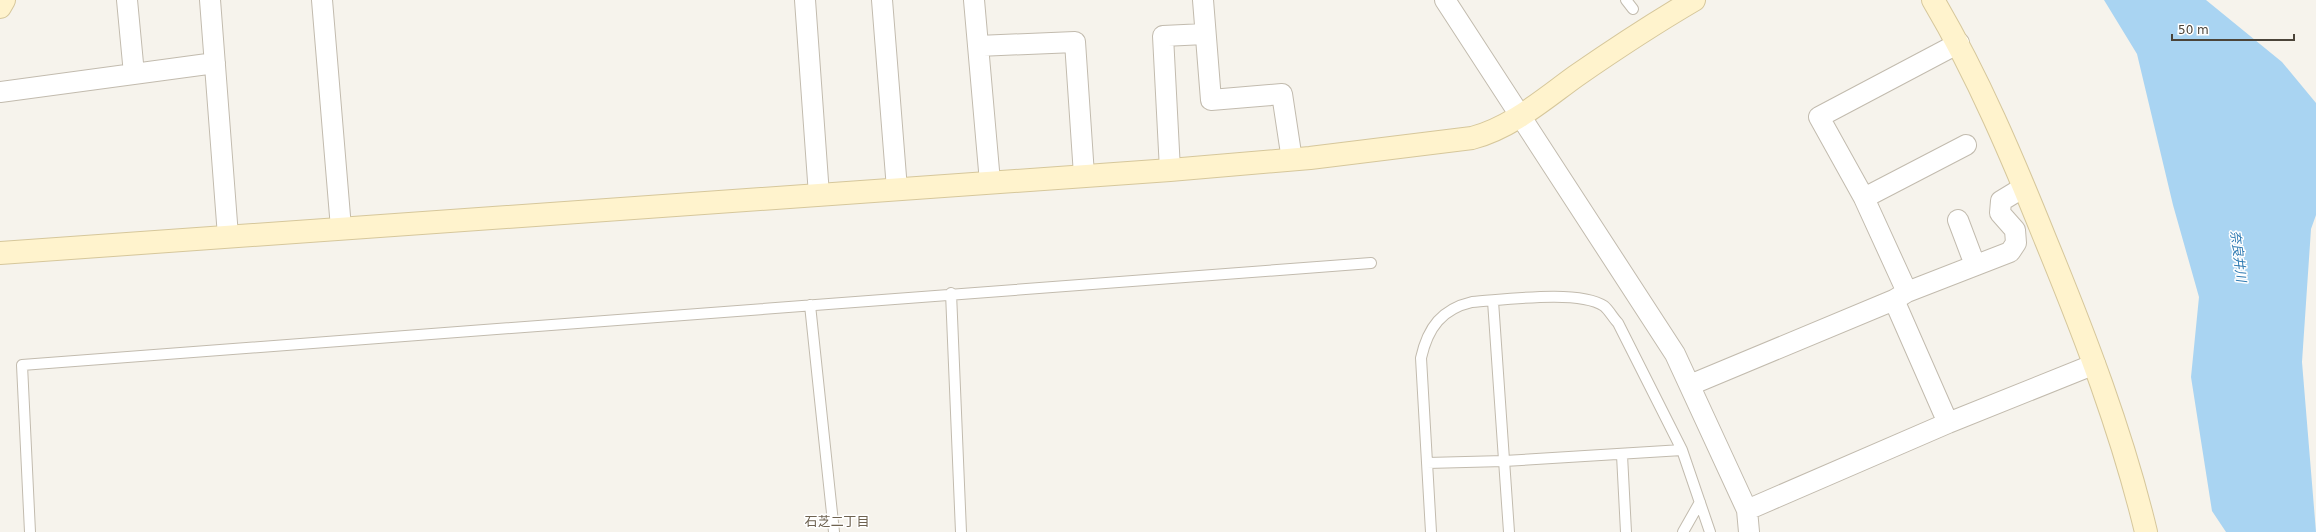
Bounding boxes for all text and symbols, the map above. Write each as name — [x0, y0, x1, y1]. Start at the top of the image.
scale bar — [2172, 16, 2294, 42]
text: 50 m — [2178, 23, 2209, 37]
water label: 奈良井川 — [2228, 229, 2249, 285]
district label: 石芝二丁目 — [804, 514, 870, 529]

